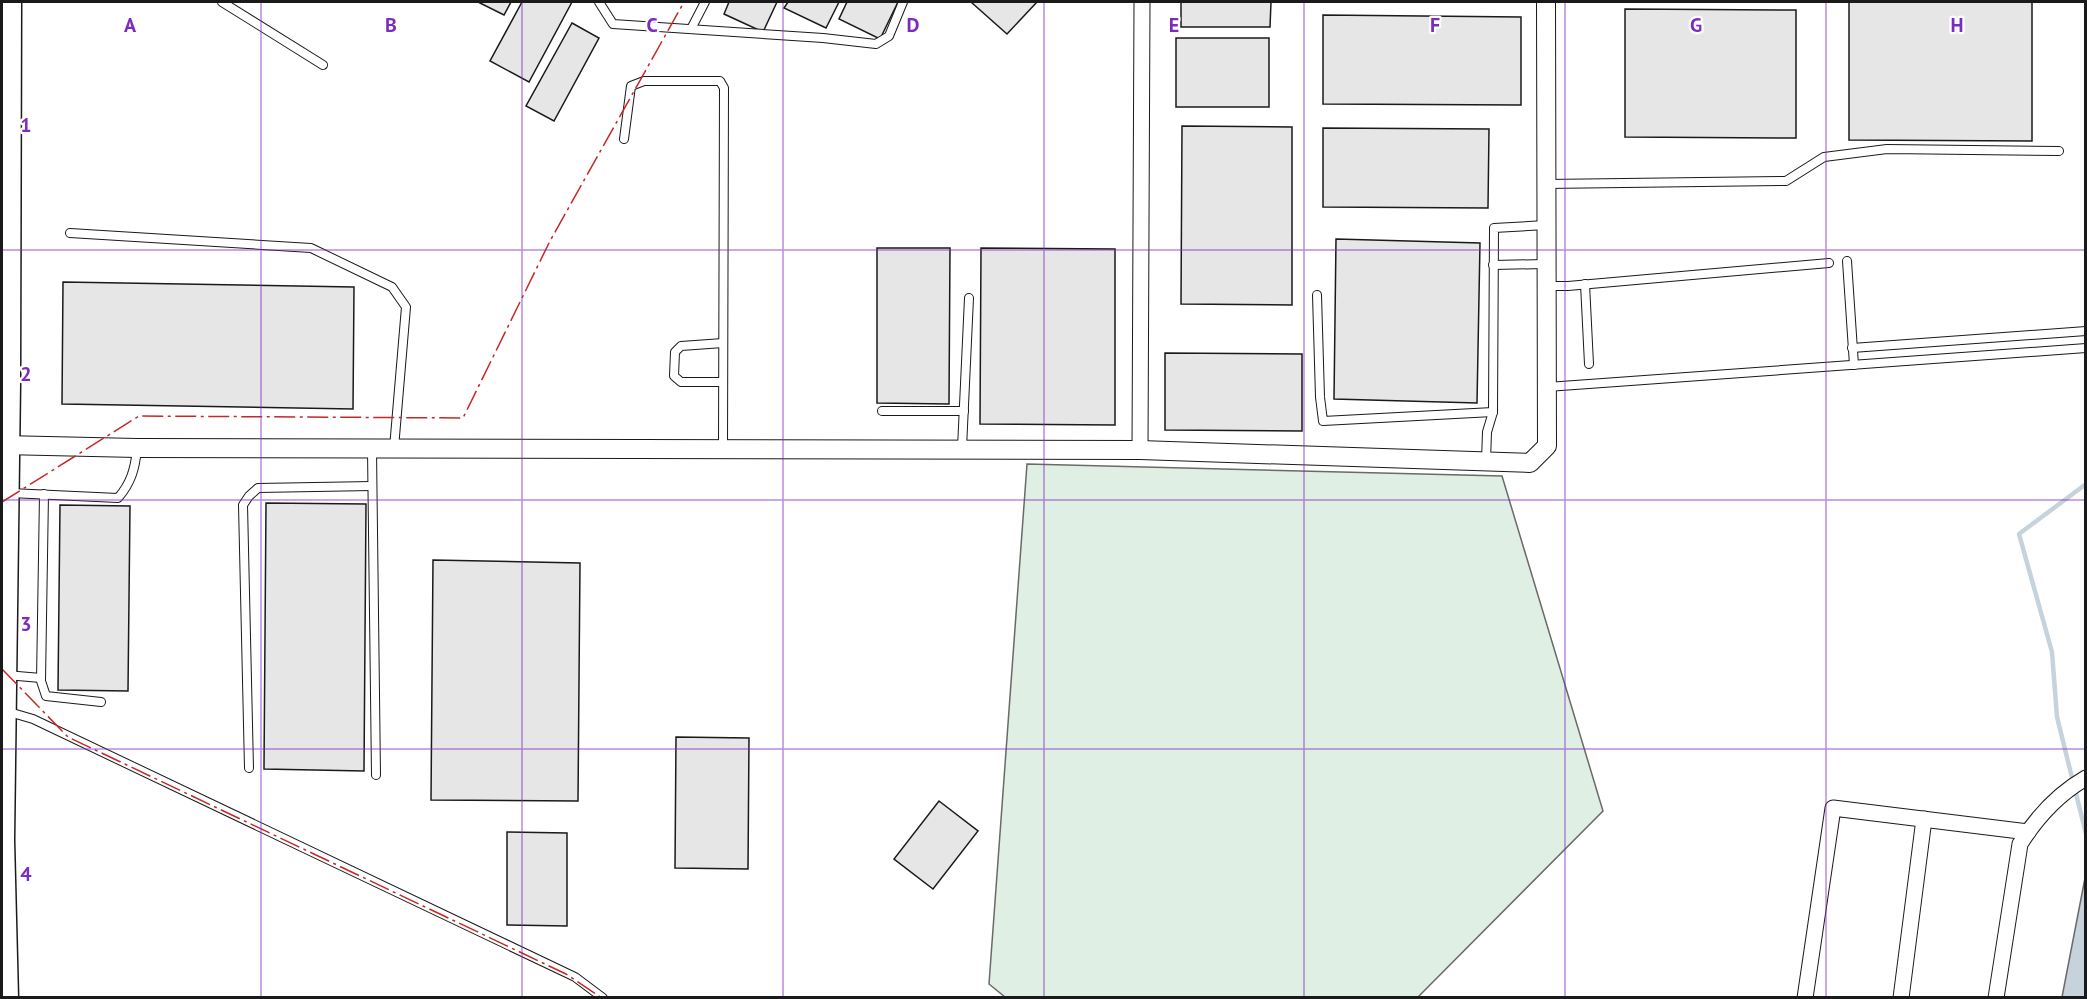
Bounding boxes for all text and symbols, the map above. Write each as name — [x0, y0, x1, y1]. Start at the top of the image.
text: A — [124, 12, 137, 38]
text: B — [385, 12, 397, 38]
text: C — [646, 12, 658, 38]
text: D — [907, 12, 920, 38]
text: E — [1169, 12, 1179, 38]
text: F — [1430, 12, 1440, 38]
text: G — [1690, 12, 1702, 38]
text: H — [1950, 12, 1964, 38]
text: 1 — [20, 112, 32, 138]
text: 2 — [20, 361, 32, 387]
text: 3 — [20, 611, 32, 637]
text: 4 — [20, 861, 32, 887]

